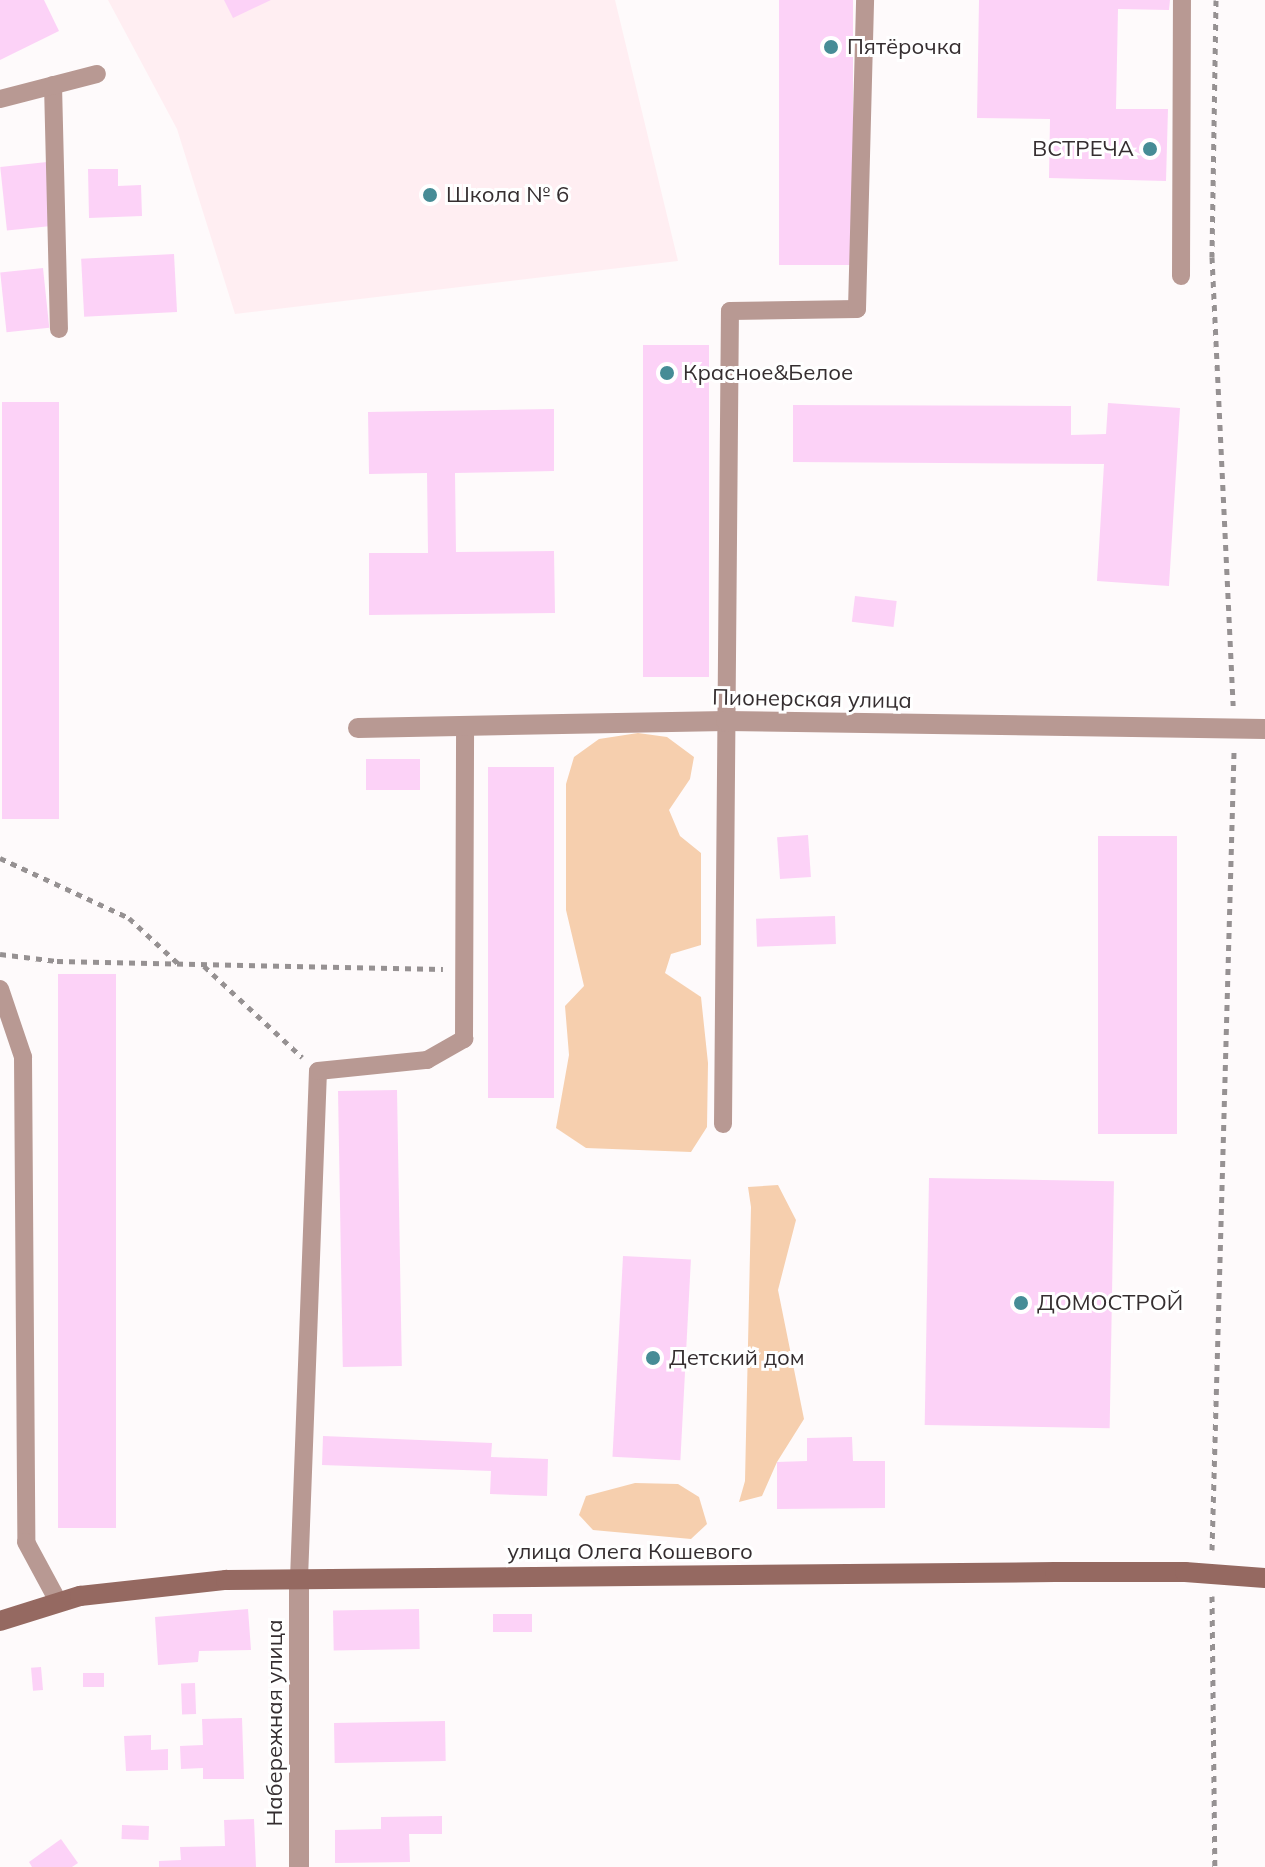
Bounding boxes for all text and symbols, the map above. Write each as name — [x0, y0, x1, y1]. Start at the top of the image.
place label: Пятёрочка — [847, 34, 962, 60]
marker: Пятёрочка — [822, 38, 840, 56]
place label: ВСТРЕЧА — [1032, 136, 1134, 162]
marker: ВСТРЕЧА — [1141, 140, 1159, 158]
place label: Школа № 6 — [446, 182, 569, 208]
marker: Школа № 6 — [421, 186, 439, 204]
place label: Красное&Белое — [683, 360, 853, 386]
marker: Красное&Белое — [658, 364, 676, 382]
street label: Пионерская улица — [712, 684, 912, 714]
place label: ДОМОСТРОЙ — [1037, 1290, 1183, 1316]
marker: ДОМОСТРОЙ — [1012, 1294, 1030, 1312]
place label: Детский дом — [669, 1345, 805, 1371]
marker: Детский дом — [644, 1349, 662, 1367]
street label: улица Олега Кошевого — [507, 1539, 753, 1565]
street label: Набережная улица — [262, 1619, 288, 1827]

